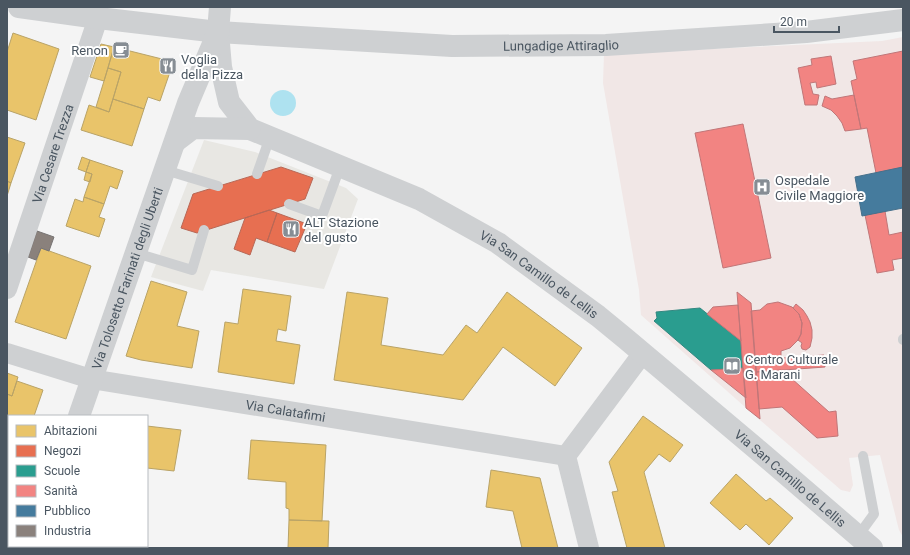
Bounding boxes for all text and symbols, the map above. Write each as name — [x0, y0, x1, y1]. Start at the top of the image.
scale bar — [774, 8, 839, 34]
text: 20 m — [780, 15, 807, 29]
street label: Lungadige Attiraglio — [503, 37, 619, 54]
cafe icon: Renon — [111, 40, 131, 60]
place label: Renon — [71, 43, 108, 58]
place label: Voglia della Pizza — [181, 52, 243, 82]
restaurant icon: Voglia della Pizza — [158, 56, 178, 76]
street label: Via Cesare Trezza — [29, 102, 77, 205]
place label: Ospedale Civile Maggiore — [775, 173, 864, 203]
hospital icon: Ospedale Civile Maggiore — [752, 177, 772, 197]
street label: Via Tolosetto Farinati degli Uberti — [89, 185, 166, 371]
place label: ALT Stazione del gusto — [304, 215, 379, 245]
restaurant icon: ALT Stazione del gusto — [281, 219, 301, 239]
street label: Via San Camillo de Lellis — [477, 227, 601, 322]
place label: Centro Culturale G. Marani — [745, 352, 838, 382]
library icon: Centro Culturale G. Marani — [722, 356, 742, 376]
street label: Via Calatafimi — [244, 397, 326, 425]
legend — [8, 415, 148, 547]
text: Abitazioni — [44, 424, 97, 438]
street label: Via San Camillo de Lellis — [731, 427, 849, 530]
text: Negozi — [44, 444, 81, 458]
text: Scuole — [44, 464, 80, 478]
text: Sanità — [44, 484, 78, 498]
text: Pubblico — [44, 504, 91, 518]
text: Industria — [44, 524, 91, 538]

